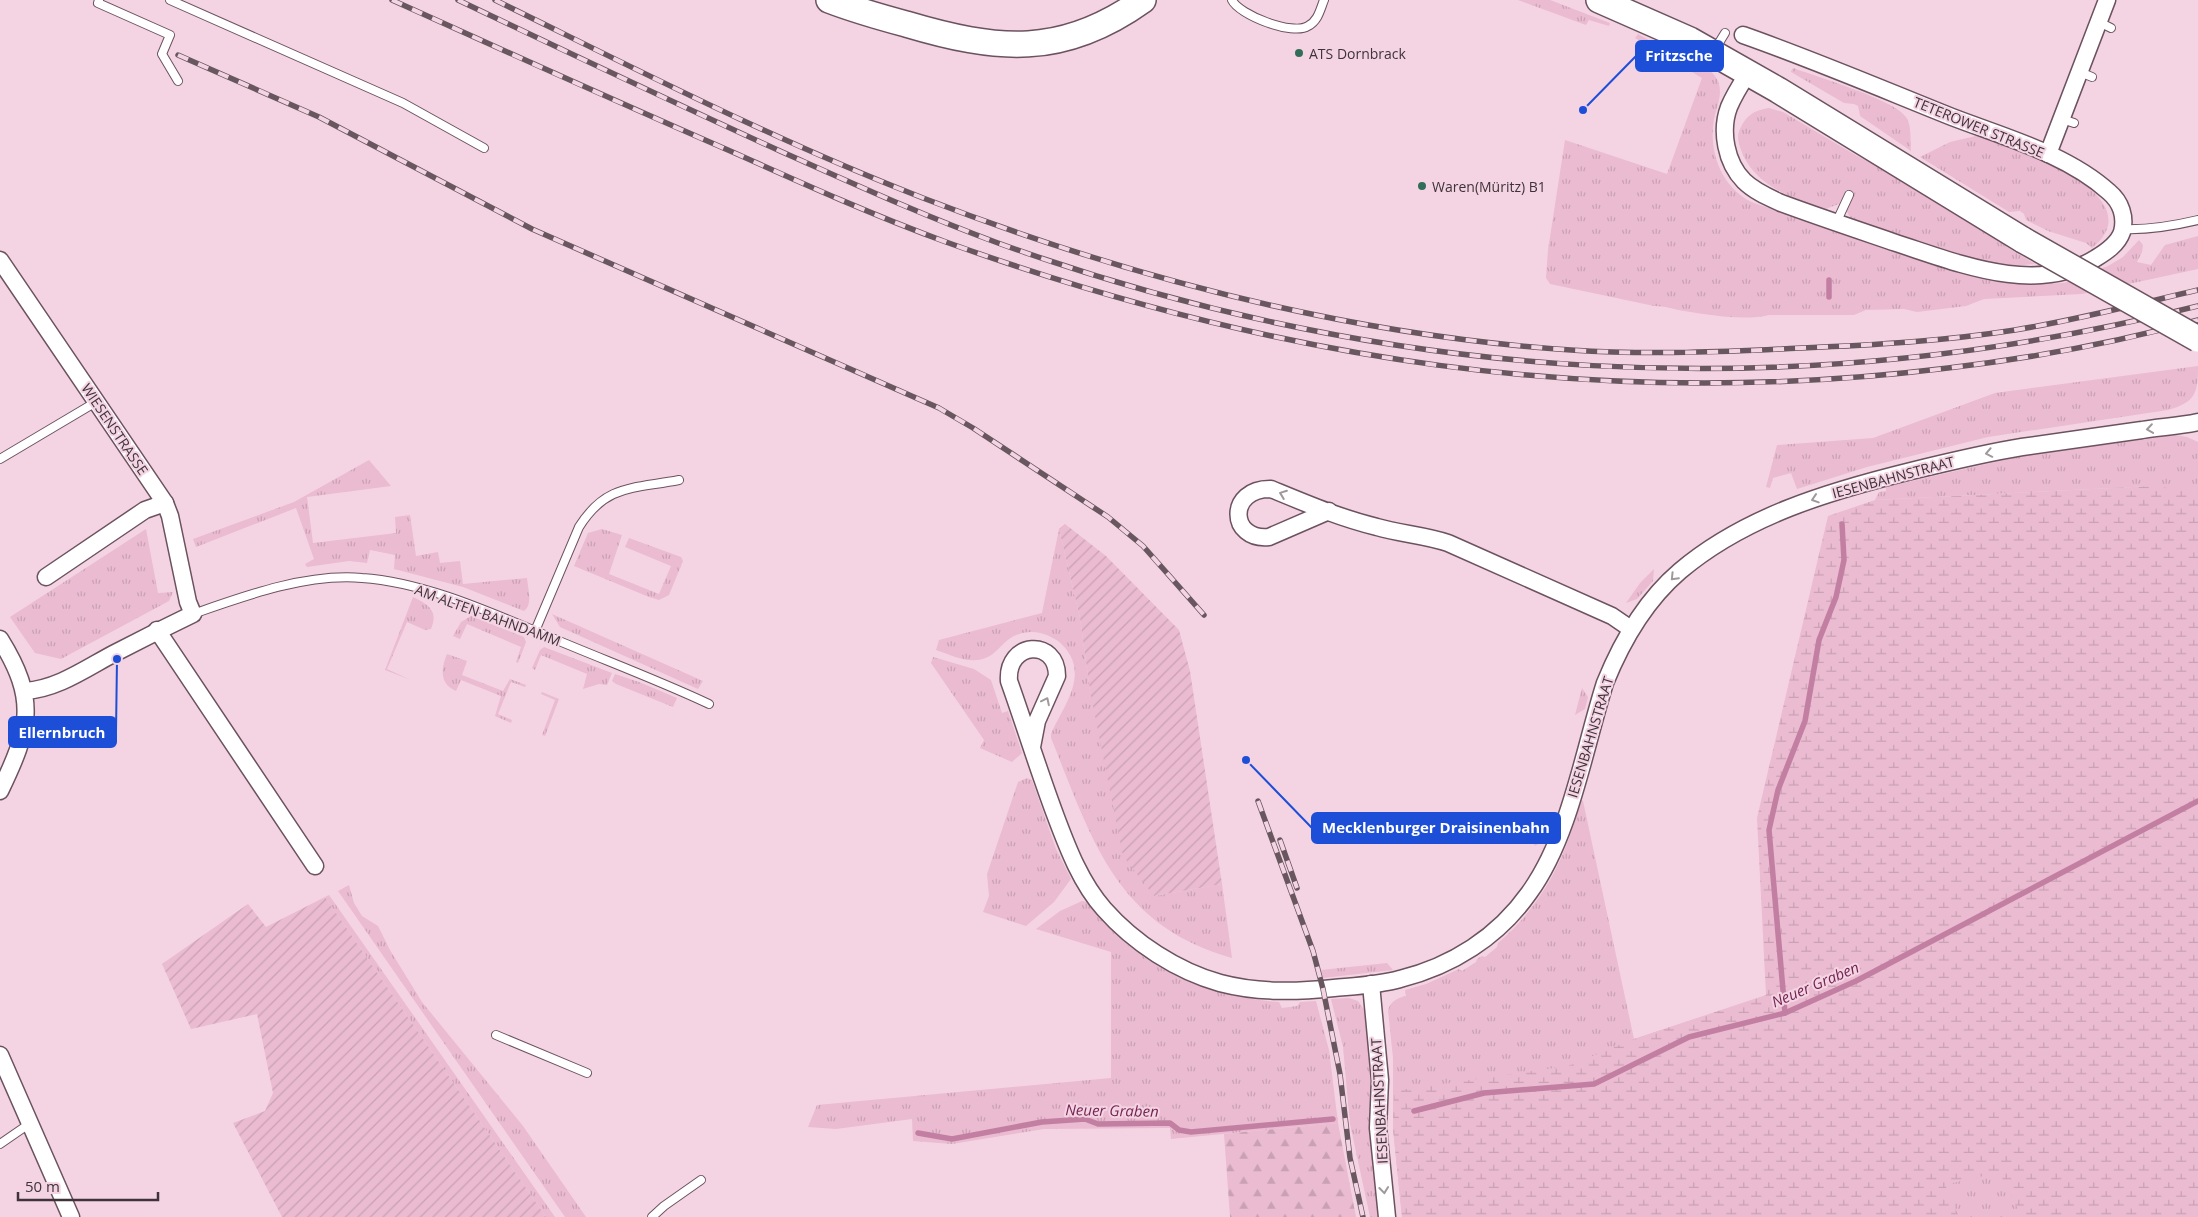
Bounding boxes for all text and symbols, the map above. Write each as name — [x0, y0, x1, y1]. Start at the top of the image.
callout: Fritzsche — [1636, 41, 1723, 71]
place label: ATS Dornbrack — [1309, 44, 1407, 63]
text: Fritzsche — [1645, 45, 1713, 65]
marker: ATS Dornbrack — [1293, 47, 1305, 59]
street label: TETEROWER STRASSE — [1911, 92, 2047, 162]
place label: Waren(Müritz) B1 — [1432, 177, 1546, 196]
marker: Waren(Müritz) B1 — [1416, 180, 1428, 192]
street label: WIESENSTRASSE — [77, 379, 153, 479]
one-way arrow — [2145, 423, 2153, 434]
one-way arrow — [1985, 448, 1994, 458]
street label: IESENBAHNSTRAAT — [1830, 451, 1957, 502]
one-way arrow — [1280, 490, 1288, 500]
one-way arrow — [1812, 493, 1820, 503]
one-way arrow — [1671, 571, 1680, 580]
street label: AM ALTEN BAHNDAMM — [412, 580, 564, 650]
street label: IESENBAHNSTRAAT — [1563, 674, 1618, 800]
one-way arrow — [1040, 697, 1050, 706]
callout: Ellernbruch — [9, 717, 116, 747]
text: Ellernbruch — [19, 722, 105, 742]
callout: Mecklenburger Draisinenbahn — [1312, 813, 1560, 843]
text: Mecklenburger Draisinenbahn — [1322, 817, 1550, 837]
water label: Neuer Graben — [1768, 957, 1862, 1011]
street label: IESENBAHNSTRAAT — [1366, 1037, 1392, 1164]
water label: Neuer Graben — [1065, 1099, 1159, 1121]
scale bar — [18, 1170, 158, 1202]
text: 50 m — [25, 1176, 60, 1196]
one-way arrow — [1378, 1186, 1389, 1194]

